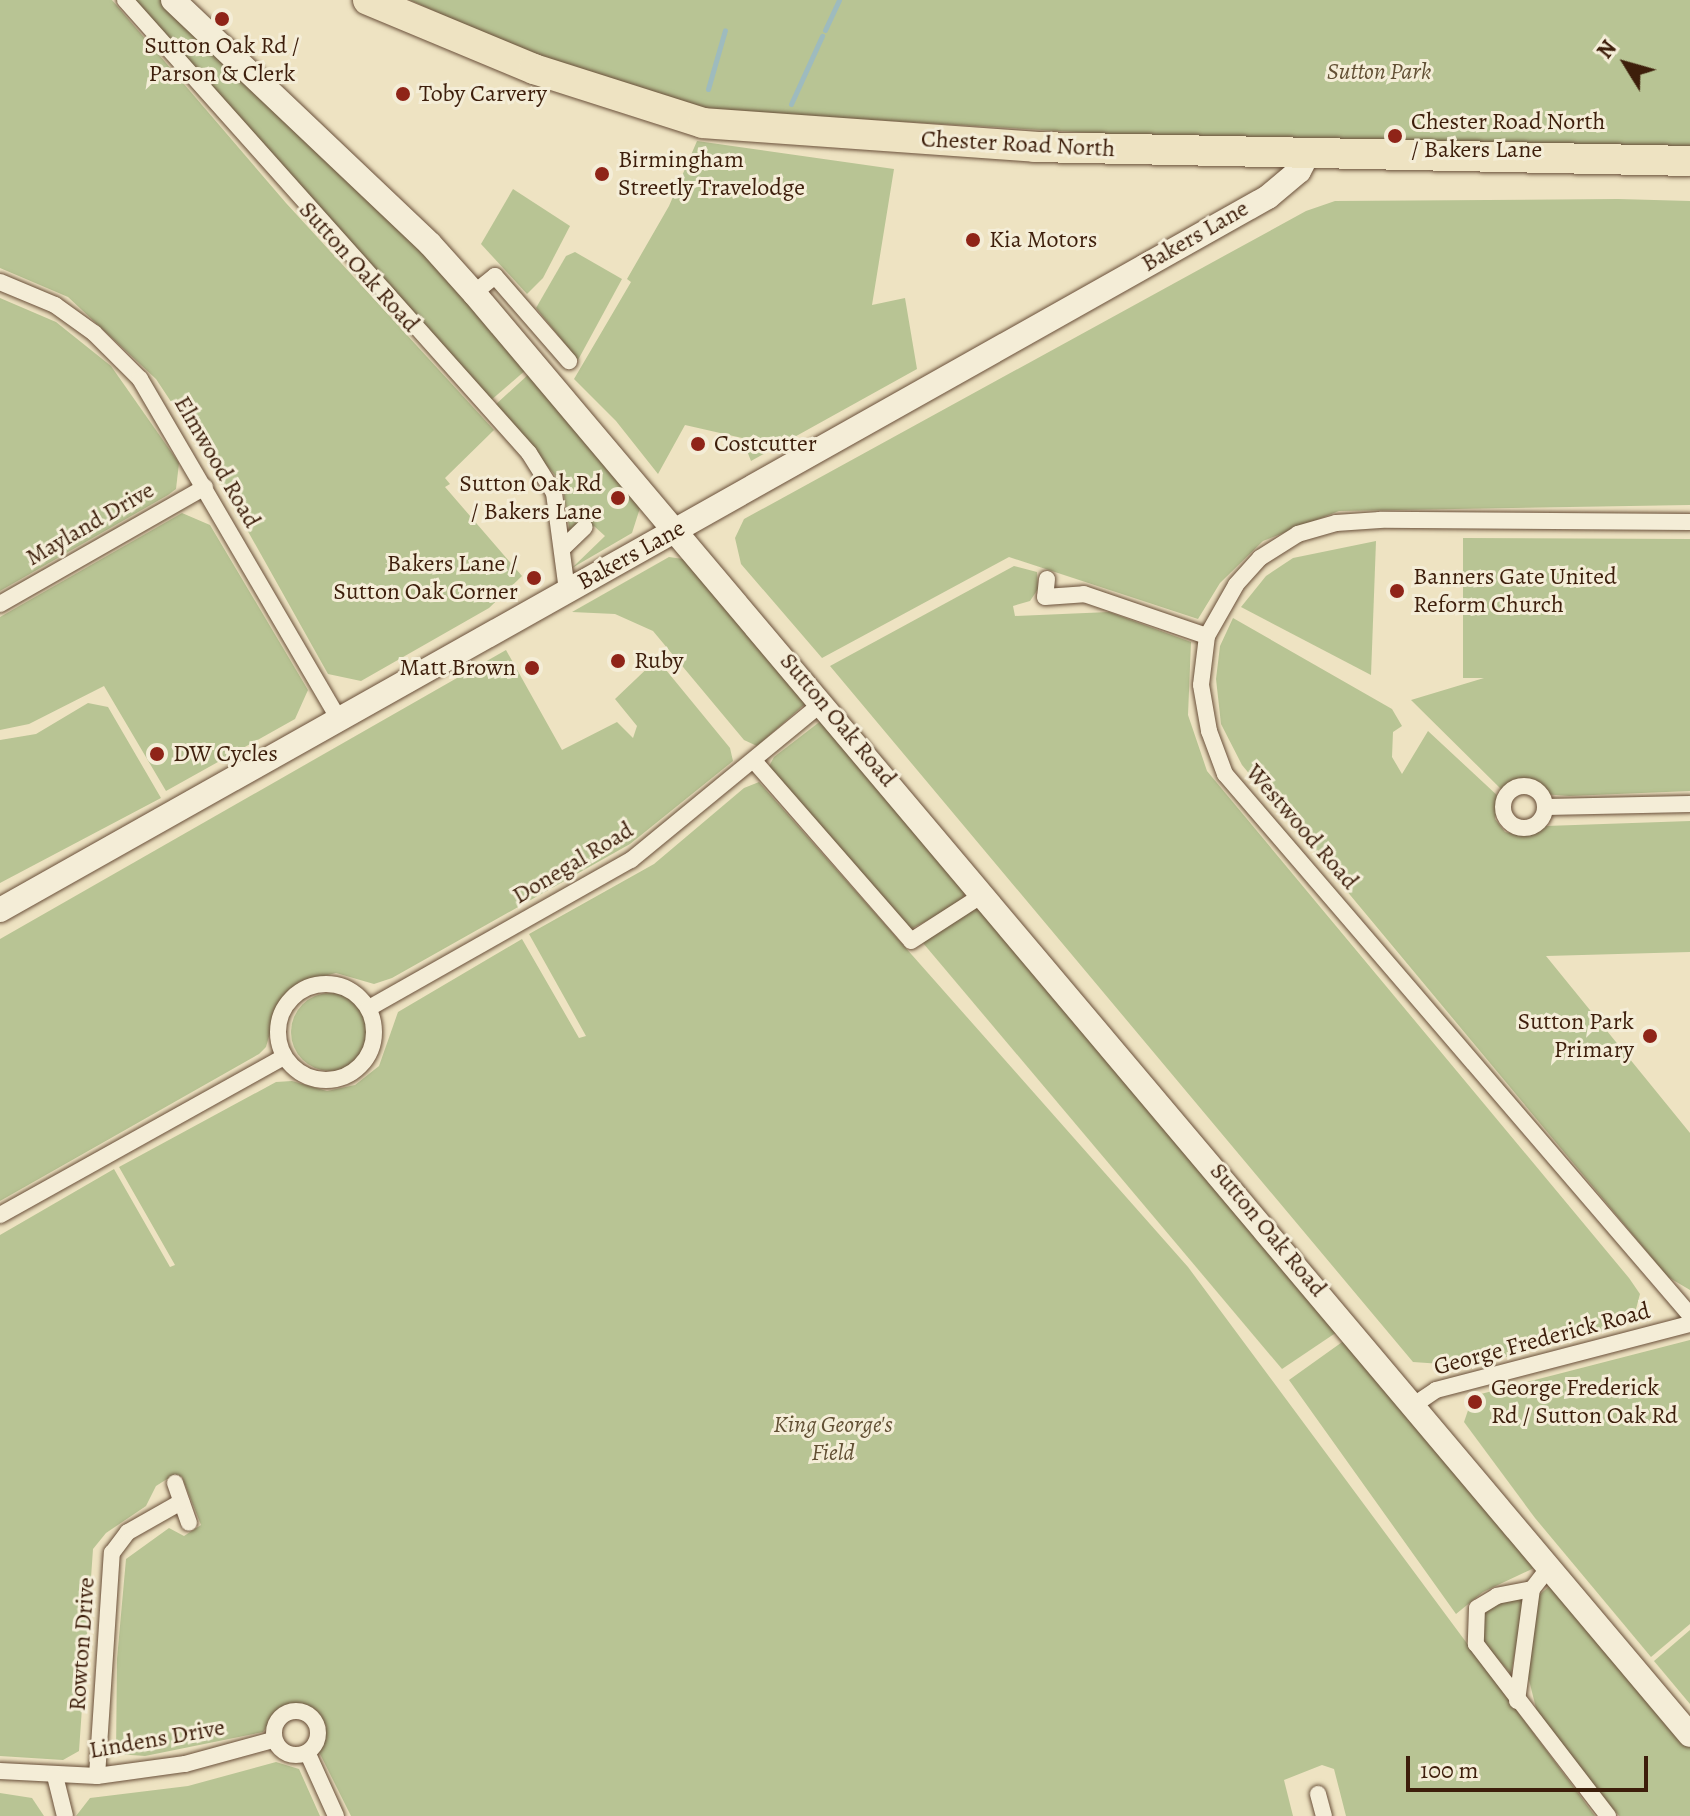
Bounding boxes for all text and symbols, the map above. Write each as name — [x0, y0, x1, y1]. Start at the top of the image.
marker: Sutton Oak Rd / Parson & Clerk — [213, 10, 231, 28]
north arrow — [1586, 24, 1666, 104]
place label: Sutton Oak Rd / Parson & Clerk — [144, 32, 300, 88]
text: N — [1590, 34, 1624, 65]
park label: Sutton Park — [1327, 58, 1431, 86]
place label: Toby Carvery — [419, 80, 547, 108]
marker: Toby Carvery — [394, 85, 412, 103]
place label: Chester Road North / Bakers Lane — [1411, 108, 1605, 164]
street label: Chester Road North — [920, 125, 1116, 163]
marker: Chester Road North / Bakers Lane — [1386, 127, 1404, 145]
place label: Birmingham Streetly Travelodge — [618, 146, 805, 202]
marker: Birmingham Streetly Travelodge — [593, 165, 611, 183]
street label: Bakers Lane — [1136, 194, 1254, 278]
street label: Sutton Oak Road — [293, 196, 425, 338]
place label: Kia Motors — [989, 226, 1097, 254]
marker: Kia Motors — [964, 231, 982, 249]
street label: Elmwood Road — [168, 391, 266, 533]
place label: Costcutter — [714, 430, 817, 458]
marker: Costcutter — [689, 435, 707, 453]
place label: Sutton Oak Rd / Bakers Lane — [459, 470, 602, 526]
street label: Mayland Drive — [21, 476, 159, 572]
marker: Sutton Oak Rd / Bakers Lane — [609, 489, 627, 507]
street label: Bakers Lane — [572, 514, 690, 596]
place label: Bakers Lane / Sutton Oak Corner — [333, 550, 518, 606]
place label: Banners Gate United Reform Church — [1413, 563, 1617, 619]
marker: Bakers Lane / Sutton Oak Corner — [525, 569, 543, 587]
marker: Banners Gate United Reform Church — [1388, 582, 1406, 600]
place label: Ruby — [634, 647, 683, 675]
street label: Sutton Oak Road — [774, 647, 902, 793]
marker: Ruby — [609, 652, 627, 670]
place label: Matt Brown — [399, 654, 516, 682]
marker: Matt Brown — [523, 659, 541, 677]
place label: DW Cycles — [173, 740, 278, 768]
marker: DW Cycles — [148, 745, 166, 763]
street label: Westwood Road — [1240, 758, 1364, 896]
street label: Donegal Road — [507, 816, 639, 910]
place label: Sutton Park Primary — [1518, 1008, 1634, 1064]
marker: Sutton Park Primary — [1641, 1027, 1659, 1045]
street label: Sutton Oak Road — [1204, 1157, 1332, 1303]
street label: George Frederick Road — [1431, 1296, 1653, 1382]
place label: George Frederick Rd / Sutton Oak Rd — [1491, 1374, 1678, 1430]
marker: George Frederick Rd / Sutton Oak Rd — [1466, 1393, 1484, 1411]
park label: King George's Field — [773, 1411, 893, 1467]
street label: Rowton Drive — [63, 1576, 101, 1712]
street label: Lindens Drive — [87, 1713, 227, 1765]
scale bar — [1410, 1740, 1652, 1790]
text: 100 m — [1420, 1754, 1479, 1786]

